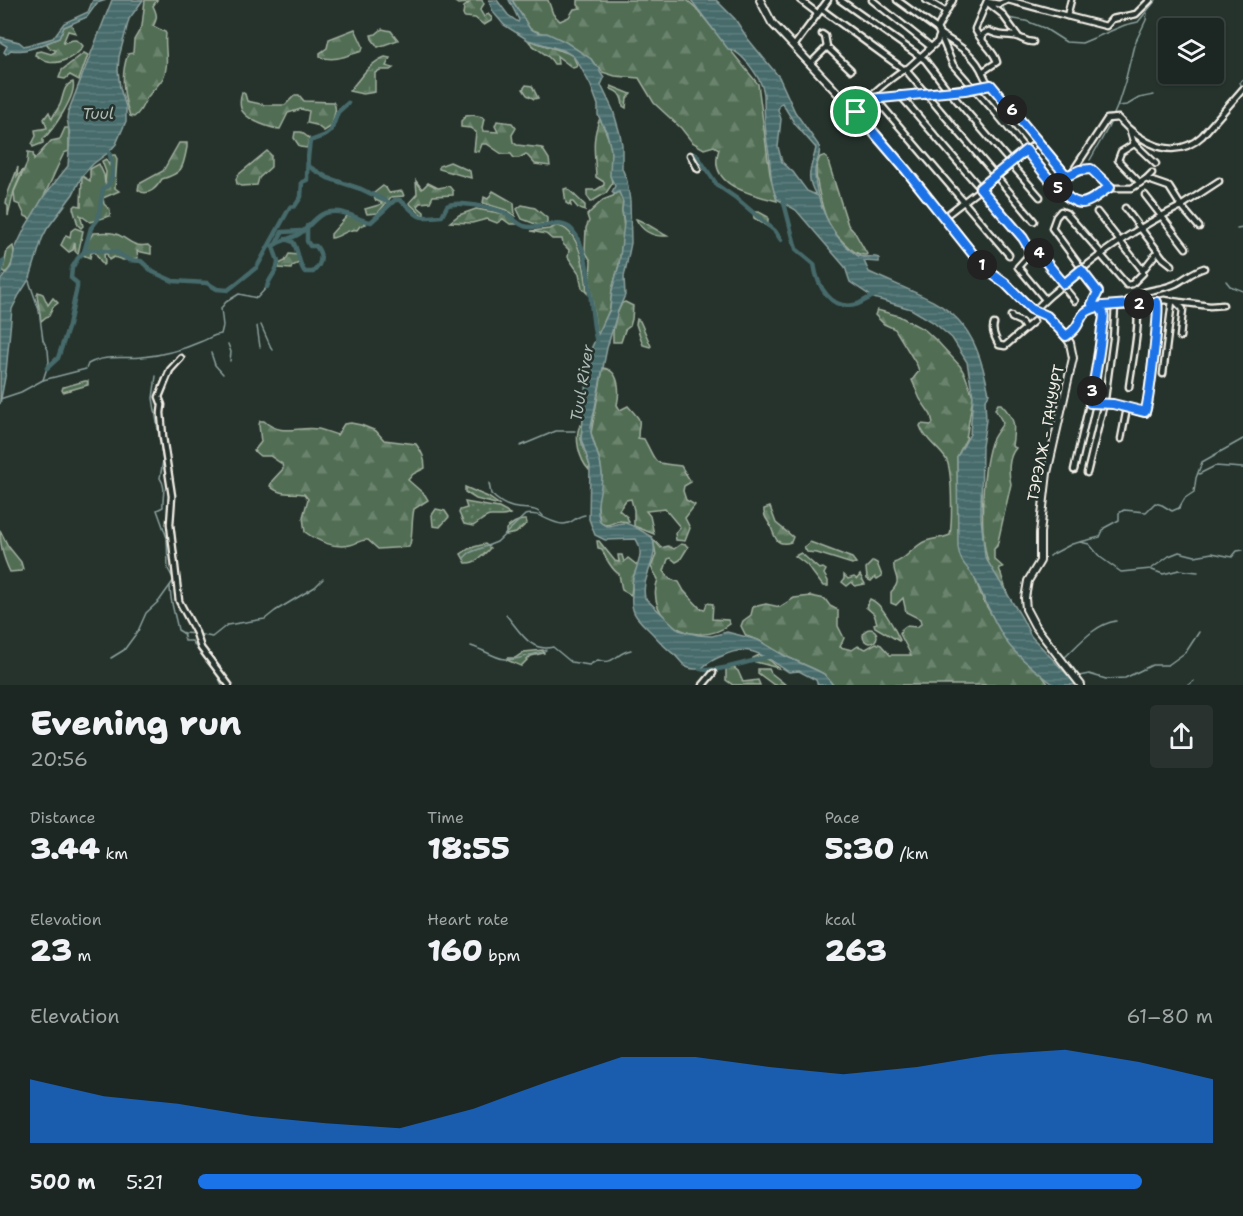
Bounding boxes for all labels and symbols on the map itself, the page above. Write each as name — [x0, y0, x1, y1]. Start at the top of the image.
pin — [830, 86, 881, 137]
pin: 6 — [997, 95, 1027, 125]
water label: Tuul — [82, 103, 114, 124]
pin: 5 — [1043, 173, 1073, 203]
pin: 4 — [1024, 238, 1054, 268]
pin: 1 — [967, 250, 997, 280]
pin: 2 — [1124, 289, 1154, 319]
water label: Tuul River — [566, 343, 599, 423]
street label: ТЭРЭЛЖ - ГАЧУУРТ — [1023, 363, 1069, 503]
pin: 3 — [1077, 376, 1107, 406]

